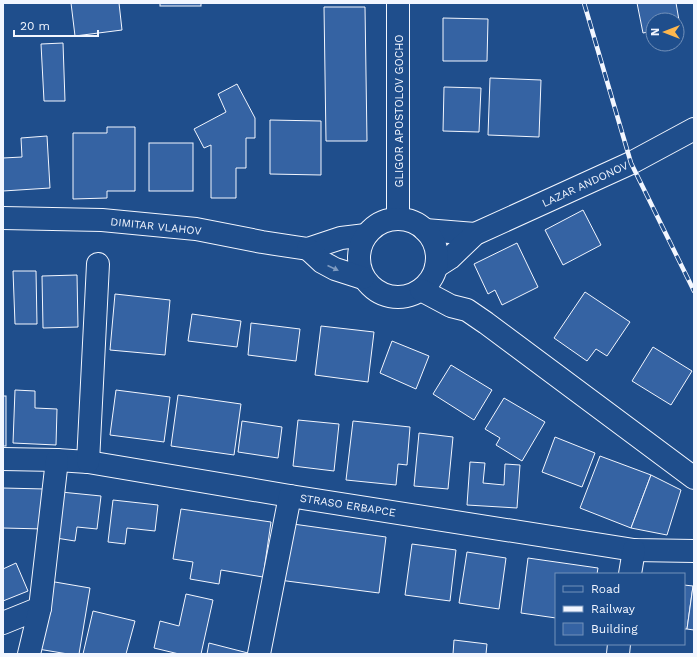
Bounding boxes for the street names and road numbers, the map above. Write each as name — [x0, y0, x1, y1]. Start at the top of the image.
street label: GLIGOR APOSTOLOV GOCHO — [393, 34, 406, 188]
street label: LAZAR ANDONOV — [540, 159, 630, 210]
street label: DIMITAR VLAHOV — [110, 215, 202, 238]
street label: STRASO ERBAPCE — [299, 492, 397, 519]

